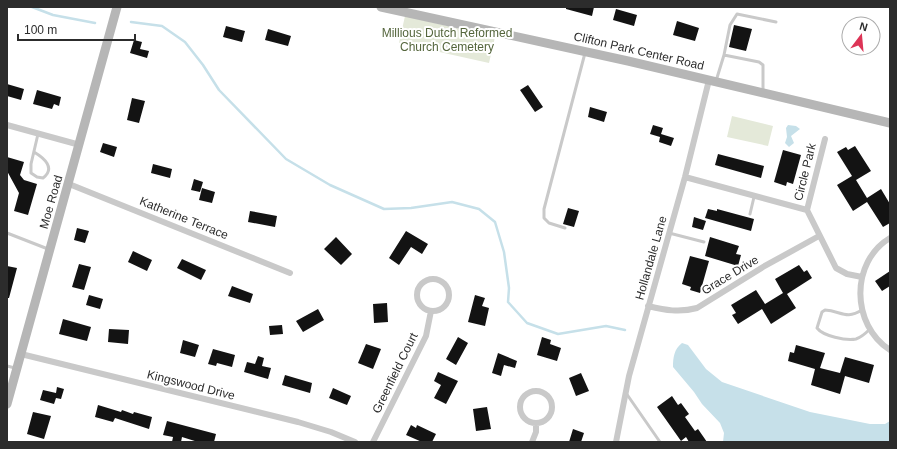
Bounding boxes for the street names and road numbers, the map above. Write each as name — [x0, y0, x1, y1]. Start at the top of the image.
street label: Clifton Park Center Road — [572, 29, 706, 73]
street label: Circle Park — [791, 141, 819, 202]
street label: Moe Road — [37, 173, 65, 231]
street label: Katherine Terrace — [138, 194, 231, 242]
street label: Hollandale Lane — [632, 214, 670, 302]
street label: Grace Drive — [699, 252, 761, 297]
street label: Greenfield Court — [369, 330, 421, 416]
street label: Kingswood Drive — [146, 367, 237, 403]

